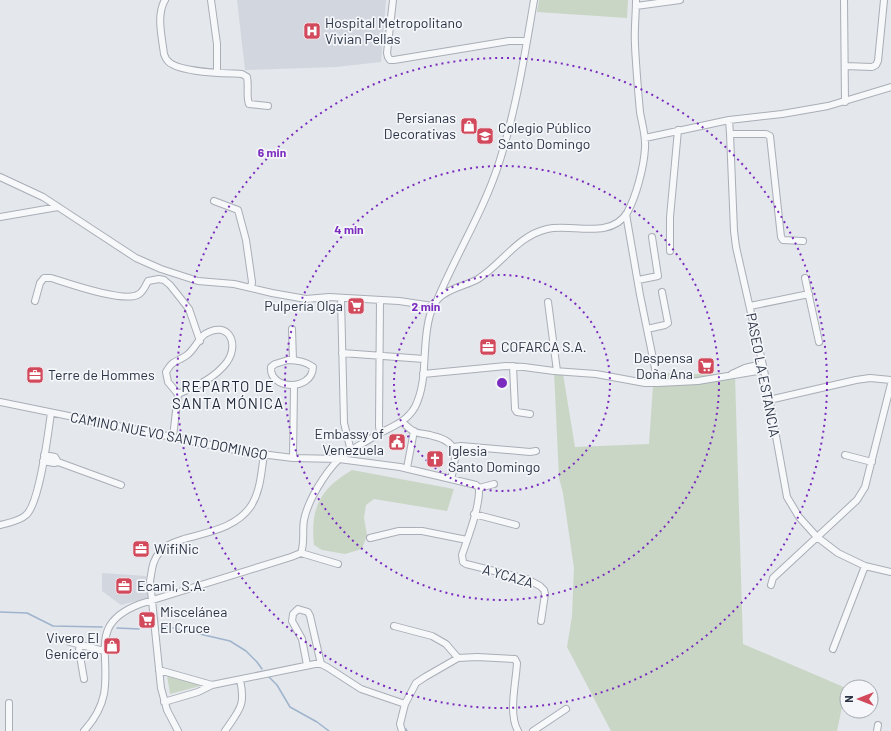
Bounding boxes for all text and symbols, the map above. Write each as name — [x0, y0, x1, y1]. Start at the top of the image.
place label: Hospital Metropolitano Vivian Pellas — [325, 14, 463, 47]
hospital icon: Hospital Metropolitano Vivian Pellas — [302, 21, 322, 41]
place label: Persianas Decorativas — [384, 109, 456, 142]
shop icon: Persianas Decorativas — [459, 116, 479, 136]
place label: Colegio Público Santo Domingo — [498, 119, 591, 152]
school or university icon: Colegio Público Santo Domingo — [475, 126, 495, 146]
text: 6 min — [258, 145, 286, 159]
text: 4 min — [334, 222, 364, 236]
supermarket icon: Pulpería Olga — [346, 296, 366, 316]
place label: Pulpería Olga — [264, 297, 343, 314]
text: 2 min — [412, 299, 440, 313]
street label: PASEO LA ESTANCIA — [743, 311, 784, 439]
office icon: COFARCA S.A. — [478, 337, 498, 357]
place label: COFARCA S.A. — [501, 338, 587, 355]
place label: Despensa Doña Ana — [634, 349, 693, 382]
supermarket icon: Despensa Doña Ana — [696, 356, 716, 376]
office icon: Terre de Hommes — [25, 365, 45, 385]
place label: Terre de Hommes — [48, 366, 155, 383]
centre of rings — [495, 376, 509, 390]
district label: REPARTO DE SANTA MÓNICA — [172, 377, 284, 412]
street label: CAMINO NUEVO SANTO DOMINGO — [69, 408, 269, 463]
place label: Embassy of Venezuela — [315, 425, 384, 458]
public building icon: Embassy of Venezuela — [387, 432, 407, 452]
place label: Iglesia Santo Domingo — [448, 442, 540, 475]
church icon: Iglesia Santo Domingo — [425, 449, 445, 469]
office icon: WifiNic — [131, 539, 151, 559]
place label: WifiNic — [154, 540, 199, 557]
street label: A YCAZA — [481, 560, 536, 591]
office icon: Ecami, S.A. — [114, 576, 134, 596]
place label: Ecami, S.A. — [137, 577, 206, 594]
place label: Miscelánea El Cruce — [160, 603, 227, 636]
supermarket icon: Miscelánea El Cruce — [137, 610, 157, 630]
place label: Vivero El Genícero — [45, 629, 99, 662]
shop icon: Vivero El Genícero — [102, 636, 122, 656]
north arrow — [839, 679, 879, 719]
text: N — [842, 695, 855, 703]

